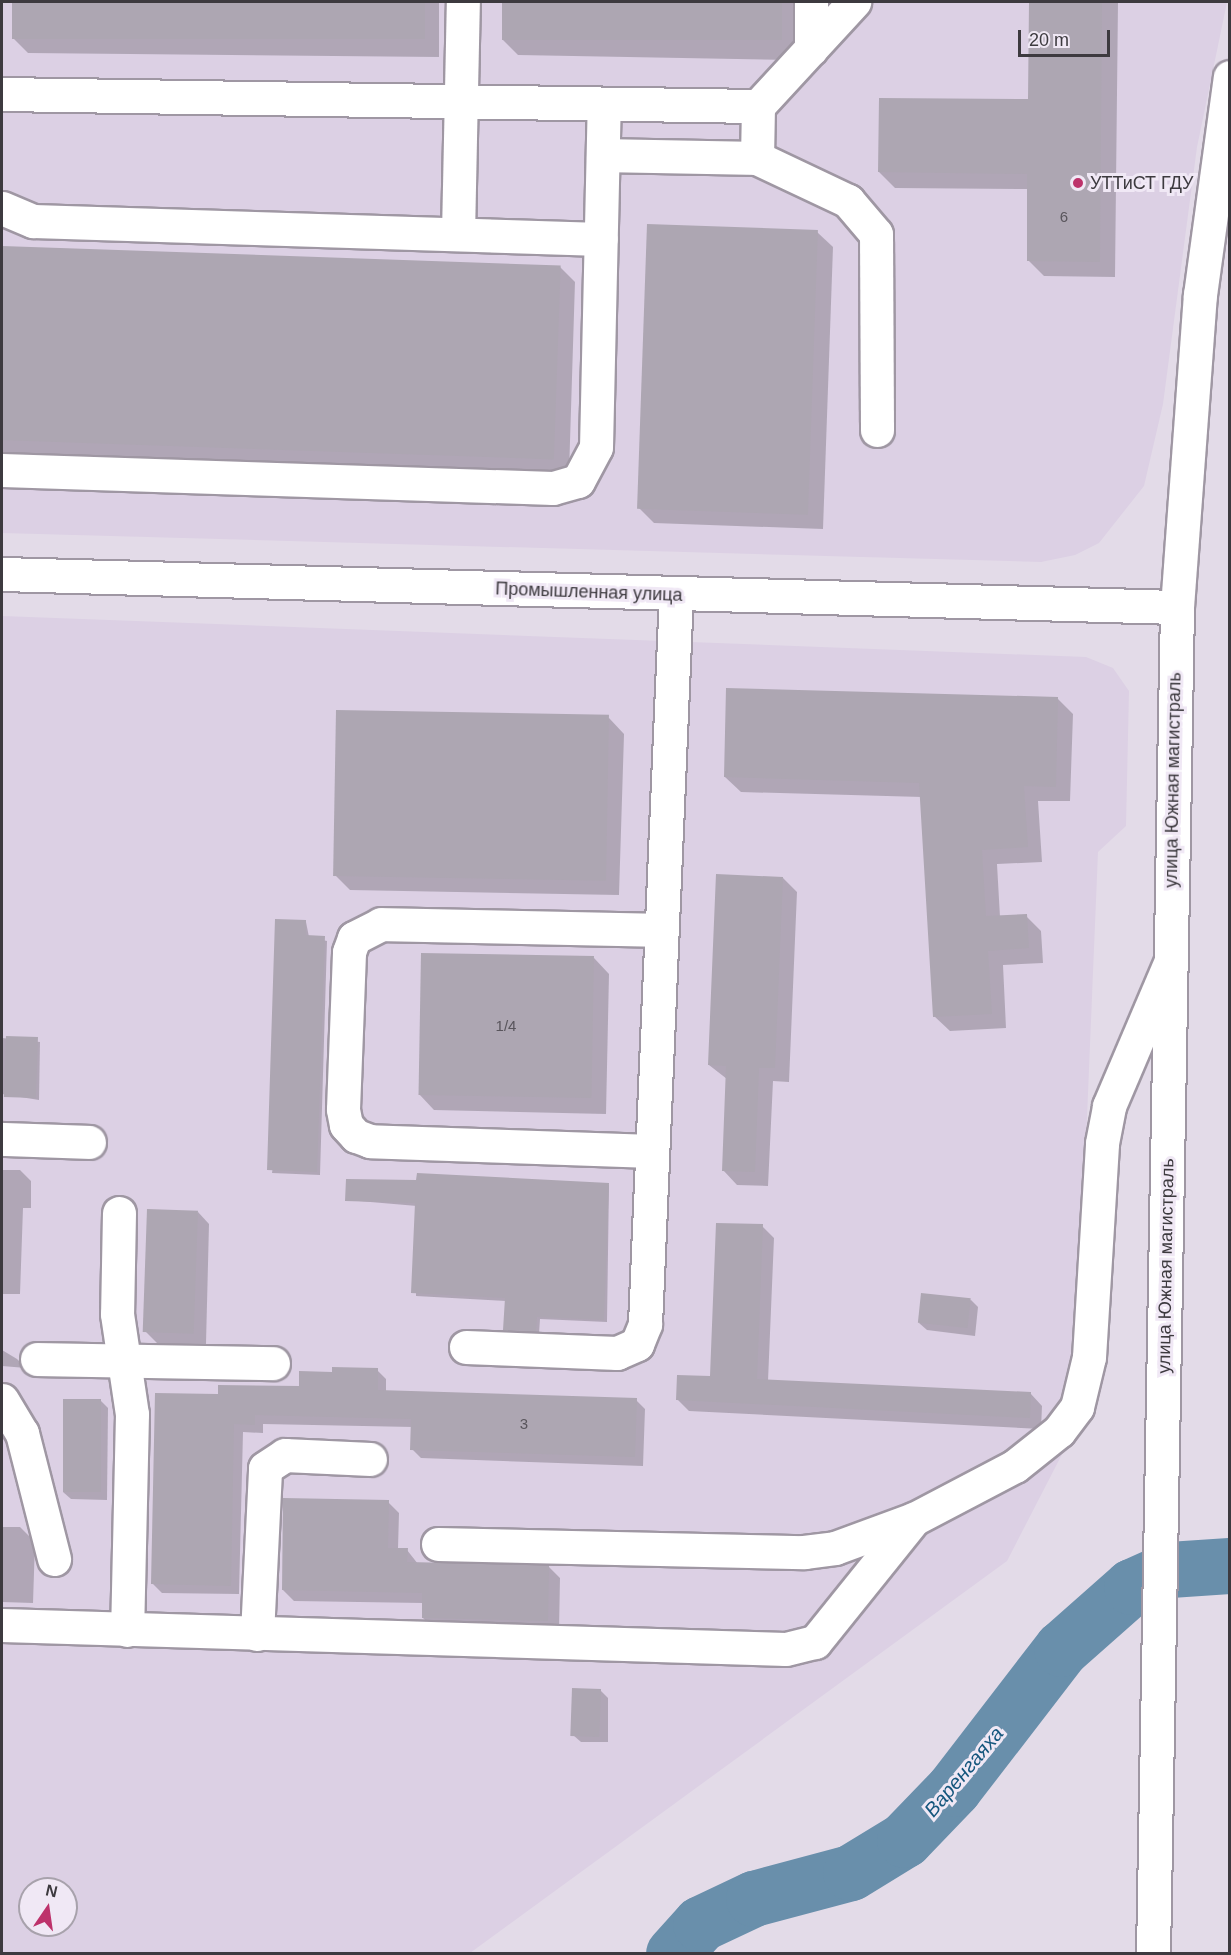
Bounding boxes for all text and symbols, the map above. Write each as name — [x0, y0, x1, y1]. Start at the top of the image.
scale bar — [1021, 18, 1112, 56]
text: 20 m — [1029, 30, 1069, 50]
place label: УТТиСТ ГДУ — [1090, 172, 1193, 194]
marker: УТТиСТ ГДУ — [1071, 176, 1085, 190]
house number: 6 — [1060, 208, 1068, 226]
street label: Промышленная улица — [495, 578, 683, 606]
street label: улица Южная магистраль — [1160, 672, 1186, 888]
house number: 1/4 — [496, 1017, 516, 1035]
street label: улица Южная магистраль — [1153, 1158, 1179, 1374]
house number: 3 — [520, 1415, 528, 1433]
water label: Варенгаяха — [919, 1722, 1009, 1822]
north arrow — [18, 1877, 78, 1937]
text: N — [44, 1881, 59, 1901]

